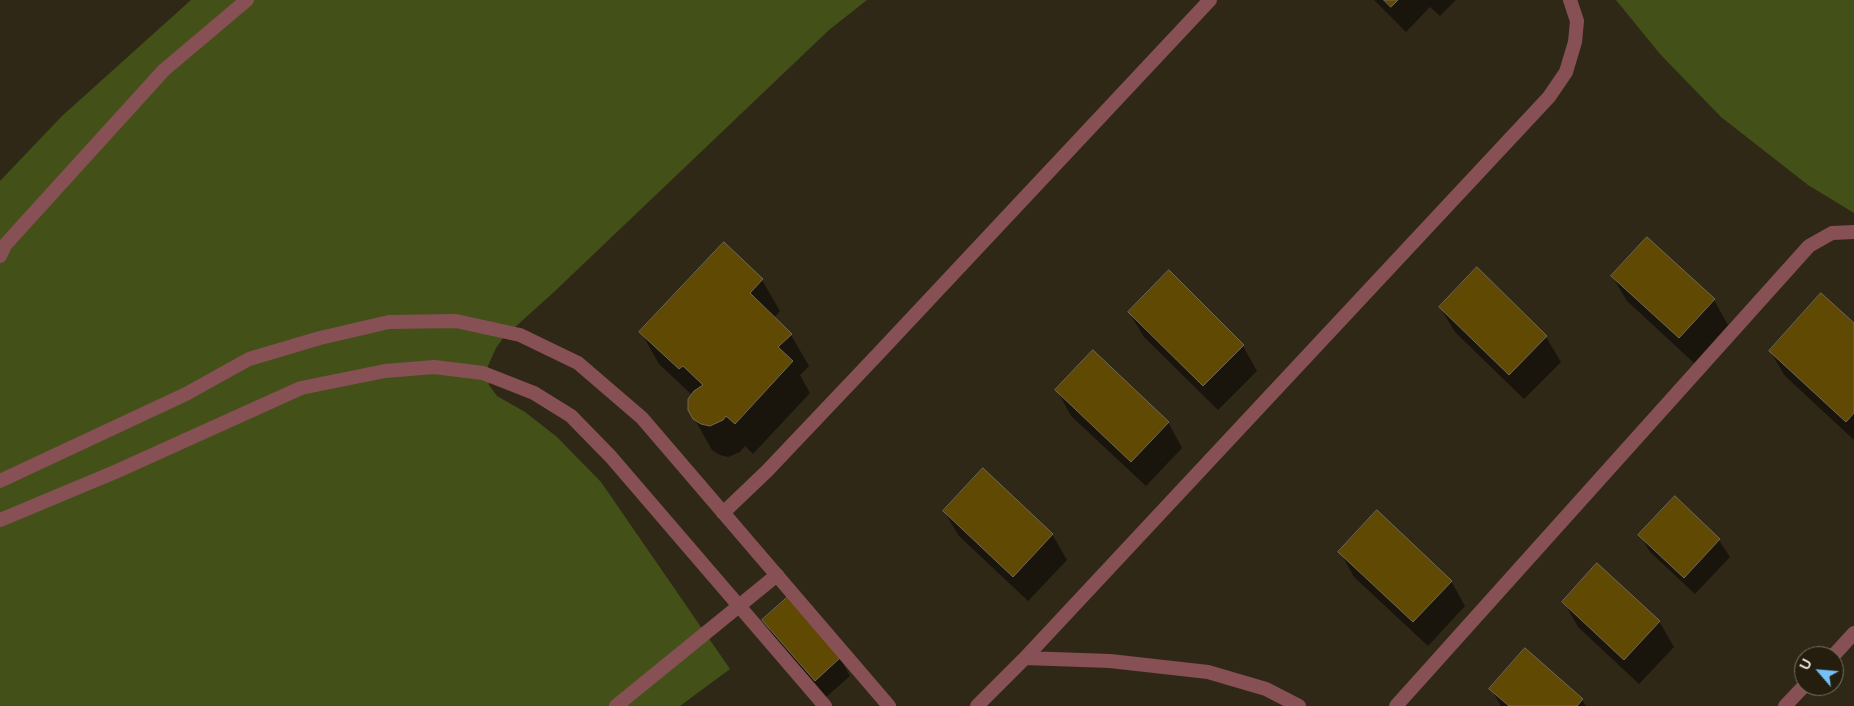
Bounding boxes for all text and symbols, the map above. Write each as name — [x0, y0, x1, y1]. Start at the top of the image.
north arrow — [1794, 646, 1844, 696]
text: U — [1795, 655, 1817, 673]

